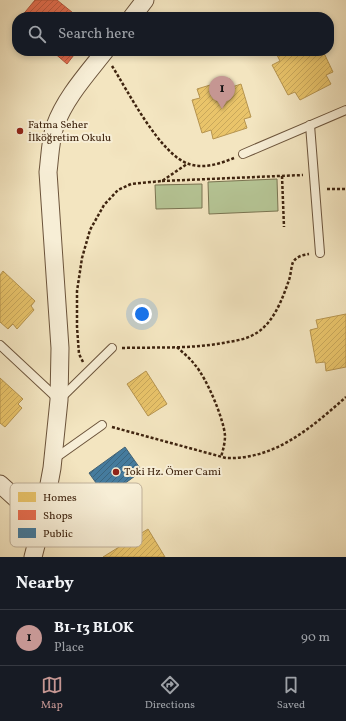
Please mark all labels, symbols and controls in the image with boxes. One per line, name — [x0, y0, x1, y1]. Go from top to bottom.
search box — [12, 12, 334, 56]
icon: search — [26, 23, 48, 45]
text: Search here — [58, 24, 135, 45]
pin: 1 — [209, 76, 235, 109]
place label: Fatma Seher İlköğretim Okulu — [28, 118, 111, 146]
marker: Fatma Seher İlköğretim Okulu — [15, 126, 25, 136]
your location — [132, 304, 152, 324]
place label: Toki Hz. Ömer Cami — [124, 465, 221, 480]
marker: Toki Hz. Ömer Cami — [111, 467, 121, 477]
legend — [10, 483, 142, 547]
text: Homes — [43, 491, 77, 506]
text: Shops — [43, 509, 73, 524]
text: Public — [43, 527, 73, 542]
text: Nearby — [16, 572, 74, 595]
text: B1-13 BLOK — [54, 618, 134, 639]
text: 1 — [26, 629, 32, 647]
text: 90 m — [301, 629, 330, 647]
text: Place — [54, 639, 84, 657]
tab: Map — [41, 674, 63, 713]
tab: Directions — [145, 674, 195, 713]
tab: Saved — [277, 674, 305, 713]

